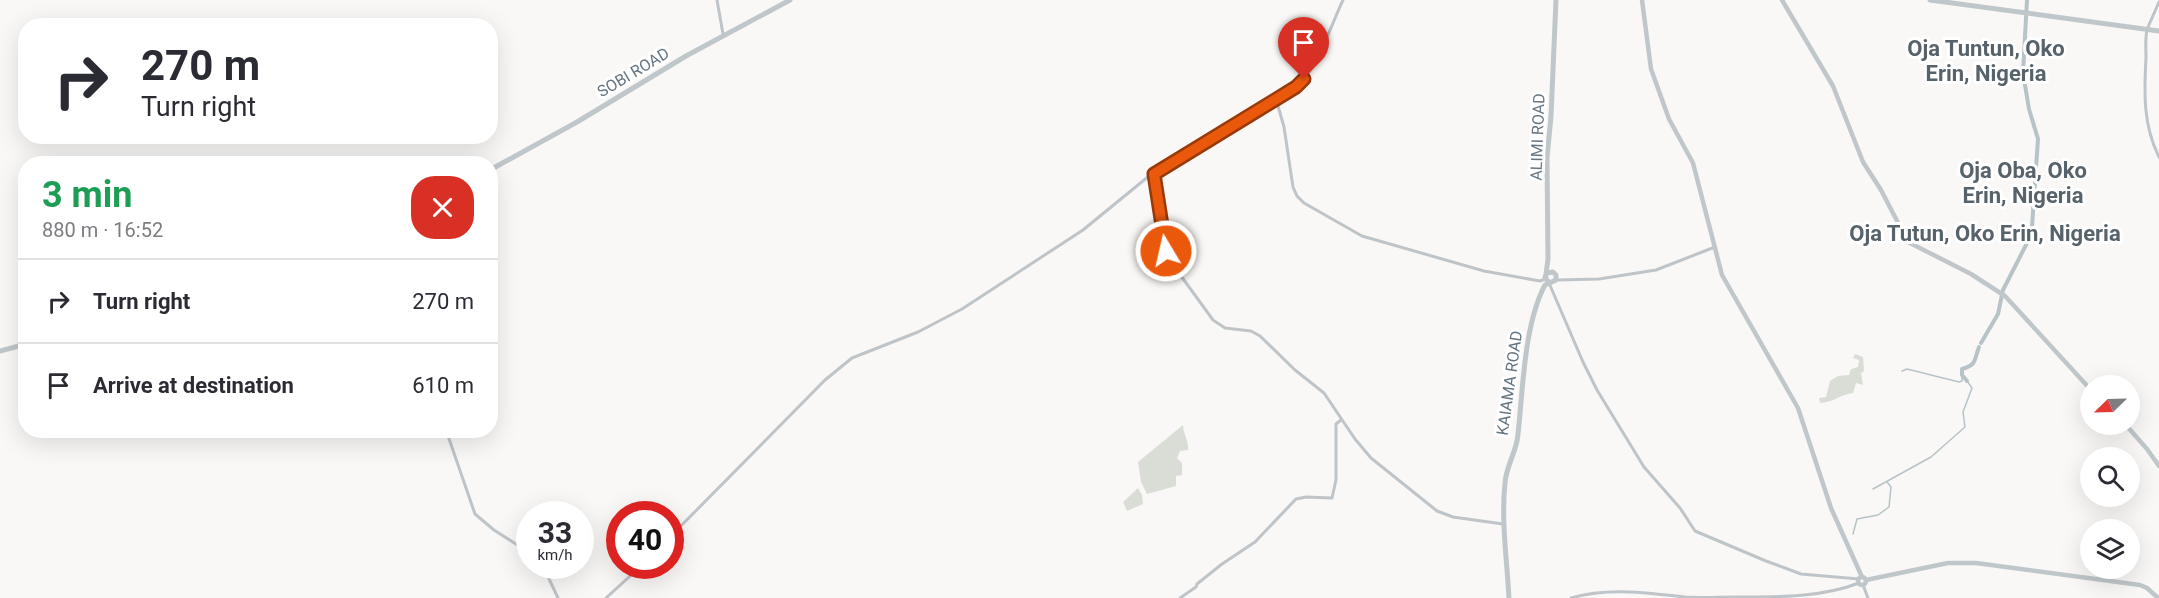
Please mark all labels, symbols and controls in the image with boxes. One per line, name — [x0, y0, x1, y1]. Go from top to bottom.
pin — [1278, 17, 1329, 79]
icon: arrive — [1287, 26, 1320, 59]
district label: Oja Tuntun, Oko Erin, Nigeria — [1907, 36, 2065, 86]
text: 270 m — [141, 41, 260, 90]
icon: right — [42, 42, 120, 120]
street label: SOBI ROAD — [594, 44, 673, 101]
text: Turn right — [141, 91, 256, 123]
street label: ALIMI ROAD — [1526, 93, 1549, 181]
district label: Oja Oba, Oko Erin, Nigeria — [1959, 158, 2087, 208]
text: 3 min — [42, 174, 133, 216]
button: close — [411, 176, 474, 239]
text: 880 m · 16:52 — [42, 218, 163, 242]
position arrow — [1134, 219, 1198, 283]
district label: Oja Tutun, Oko Erin, Nigeria — [1849, 221, 2121, 246]
icon: right — [42, 285, 75, 318]
text: Turn right — [93, 289, 190, 314]
text: 270 m — [412, 289, 474, 314]
street label: KAIAMA ROAD — [1493, 329, 1526, 437]
icon: arrive — [42, 369, 75, 402]
text: Arrive at destination — [93, 373, 294, 398]
text: 610 m — [412, 373, 474, 398]
north arrow — [2080, 375, 2140, 435]
map controls — [2080, 375, 2140, 579]
button: search — [2080, 447, 2140, 507]
speed limit sign: 40 — [606, 501, 684, 579]
text: 33 — [538, 515, 572, 550]
button: layers — [2080, 519, 2140, 579]
text: km/h — [537, 546, 573, 564]

